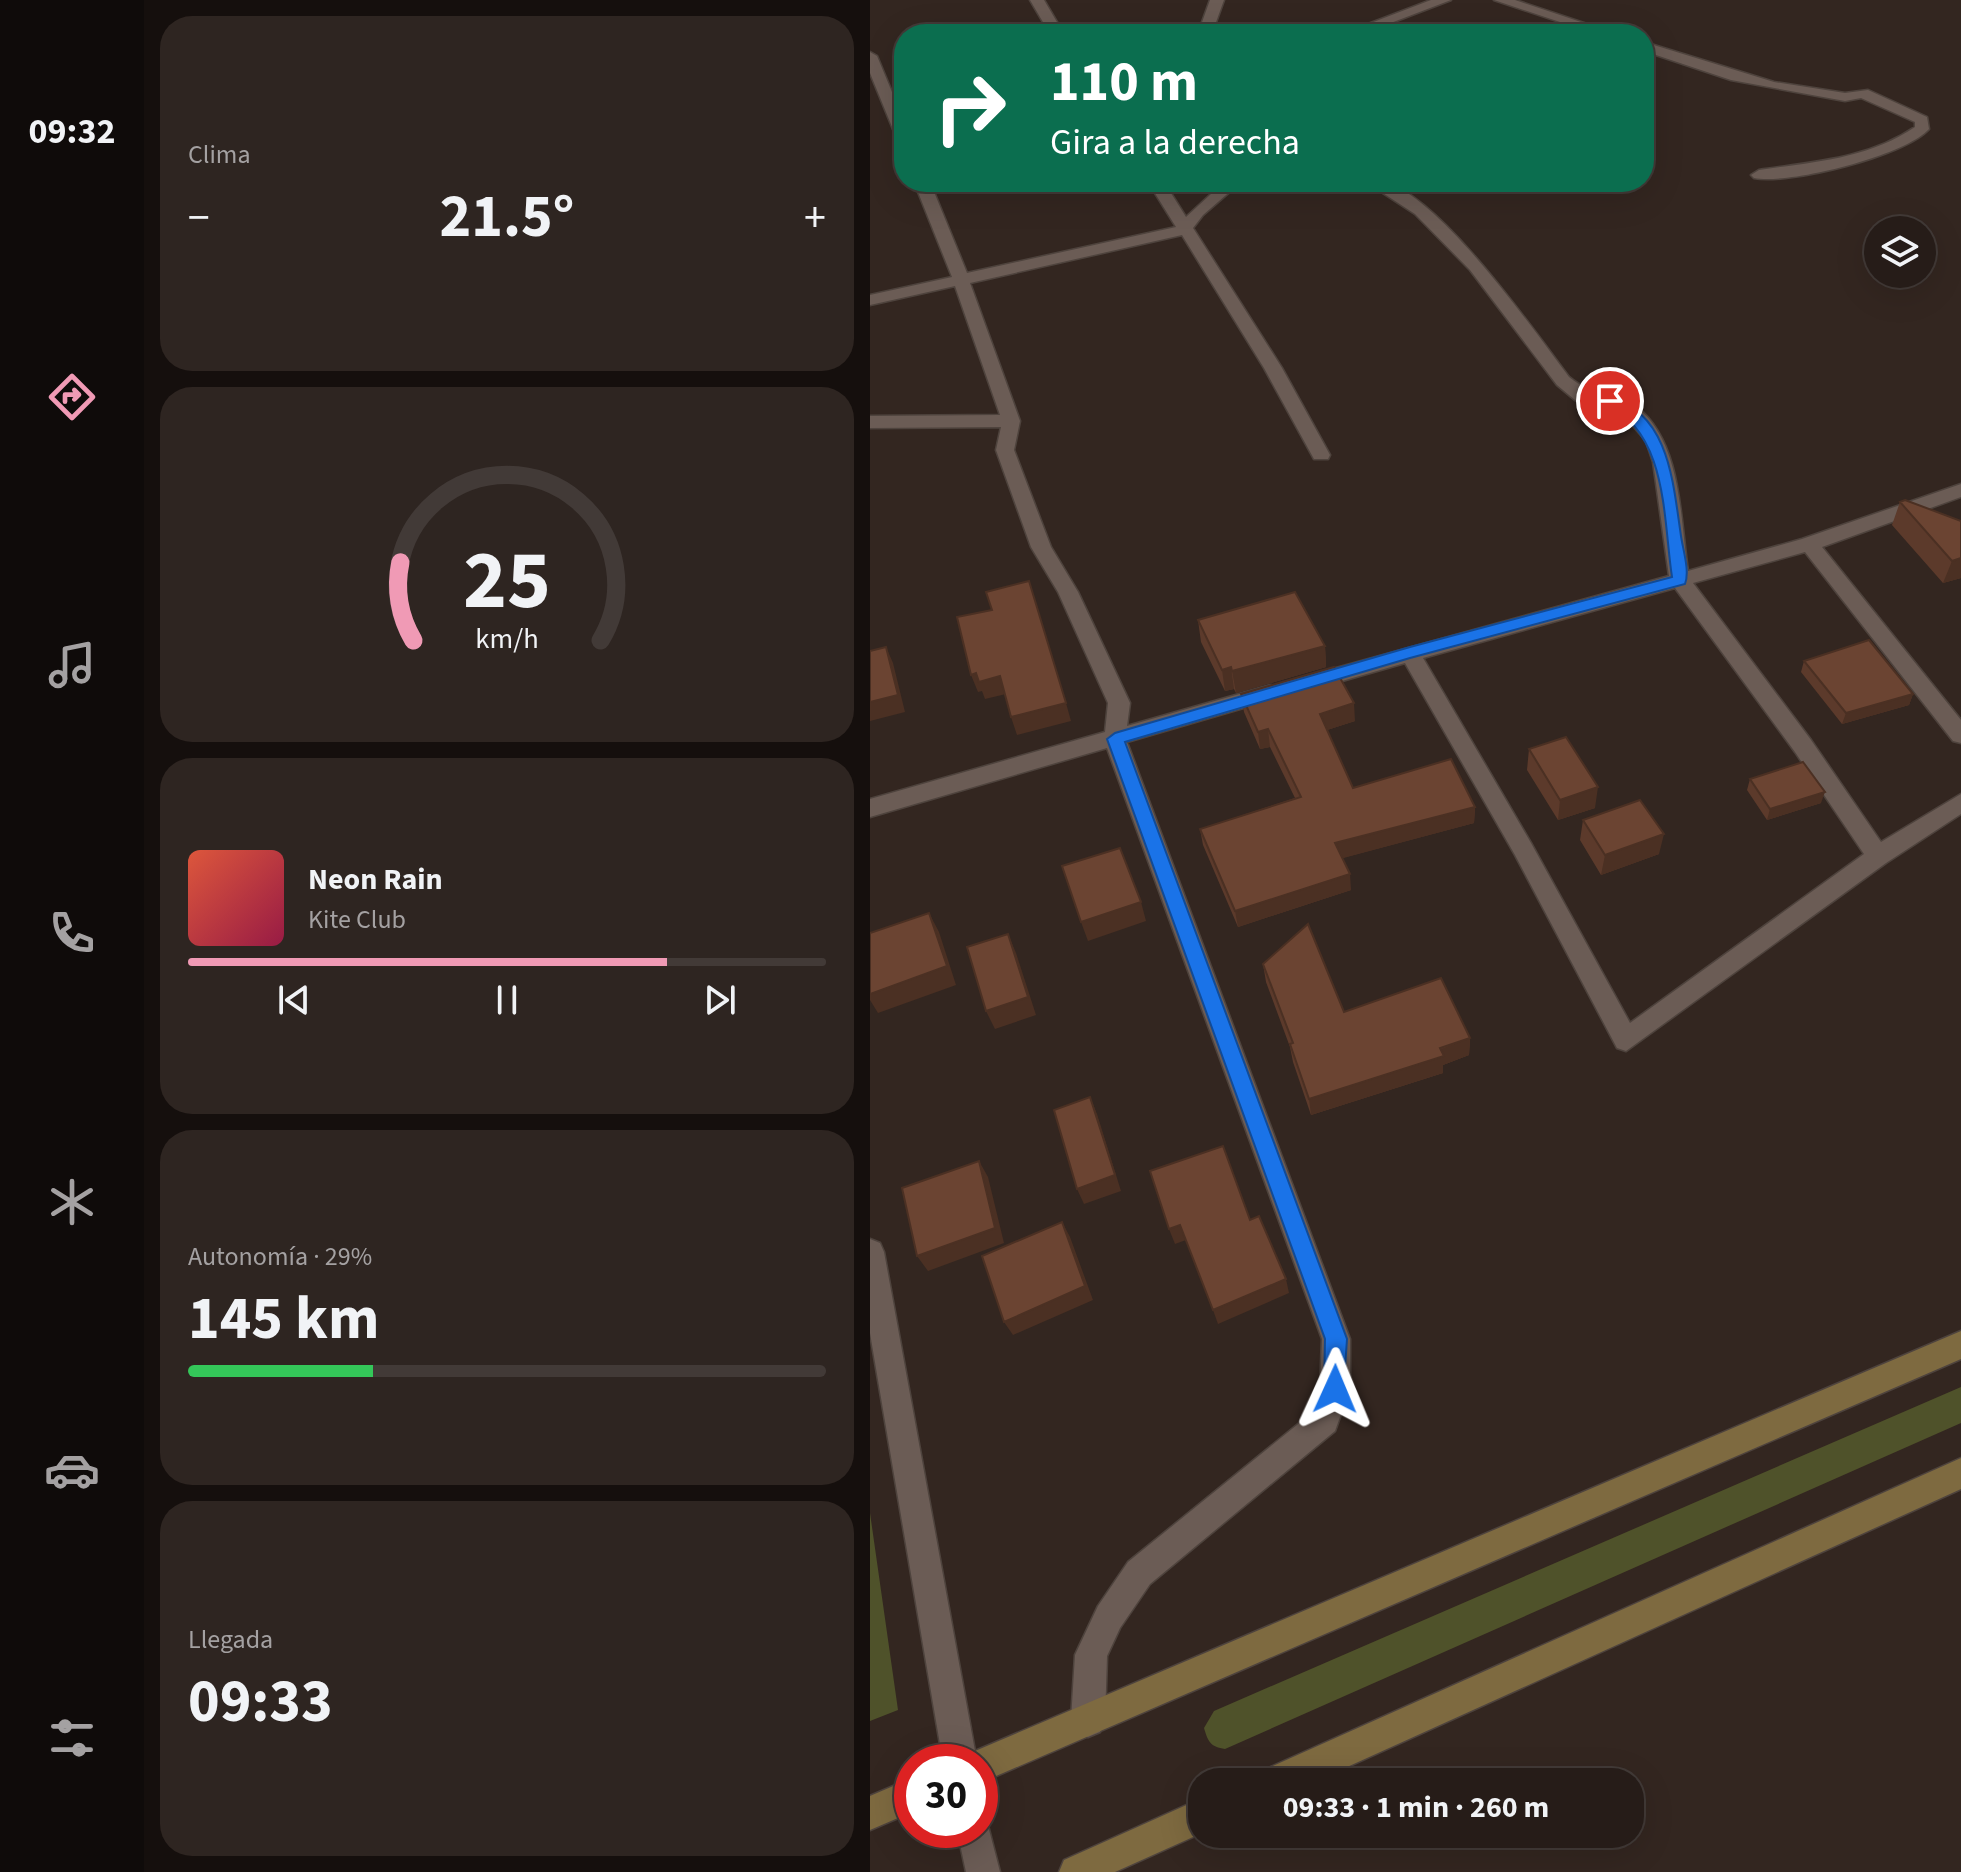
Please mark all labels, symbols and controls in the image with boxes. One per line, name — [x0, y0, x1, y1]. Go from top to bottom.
text: 110 m — [1050, 43, 1198, 122]
icon: right — [918, 56, 1022, 160]
text: 09:32 — [29, 106, 115, 157]
text: Gira a la derecha — [1050, 117, 1300, 168]
text: Clima — [188, 136, 251, 173]
text: 21.5° — [440, 175, 574, 260]
text: − — [188, 187, 210, 250]
text: + — [804, 187, 826, 250]
map controls — [1864, 216, 1936, 288]
button: layers — [1864, 216, 1936, 288]
pin — [1576, 367, 1644, 435]
icon: directions — [44, 369, 100, 425]
icon: arrive — [1588, 379, 1632, 423]
text: 25 — [463, 521, 551, 639]
text: km/h — [475, 619, 539, 659]
icon: music — [44, 637, 100, 693]
text: Neon Rain — [308, 858, 443, 901]
text: Kite Club — [308, 901, 406, 938]
icon: phone — [44, 905, 100, 961]
icon: previous — [272, 978, 316, 1022]
icon: pause — [485, 978, 529, 1022]
icon: next — [698, 978, 742, 1022]
icon: climate — [44, 1174, 100, 1230]
text: Autonomía · 29% — [188, 1238, 372, 1275]
text: 145 km — [188, 1277, 379, 1362]
position arrow — [1293, 1347, 1377, 1431]
icon: car — [44, 1442, 100, 1498]
text: Llegada — [188, 1621, 273, 1658]
text: 09:33 — [188, 1660, 333, 1745]
icon: filters — [44, 1710, 100, 1766]
speed limit sign: 30 — [894, 1744, 998, 1848]
text: 09:33 · 1 min · 260 m — [1283, 1786, 1549, 1829]

